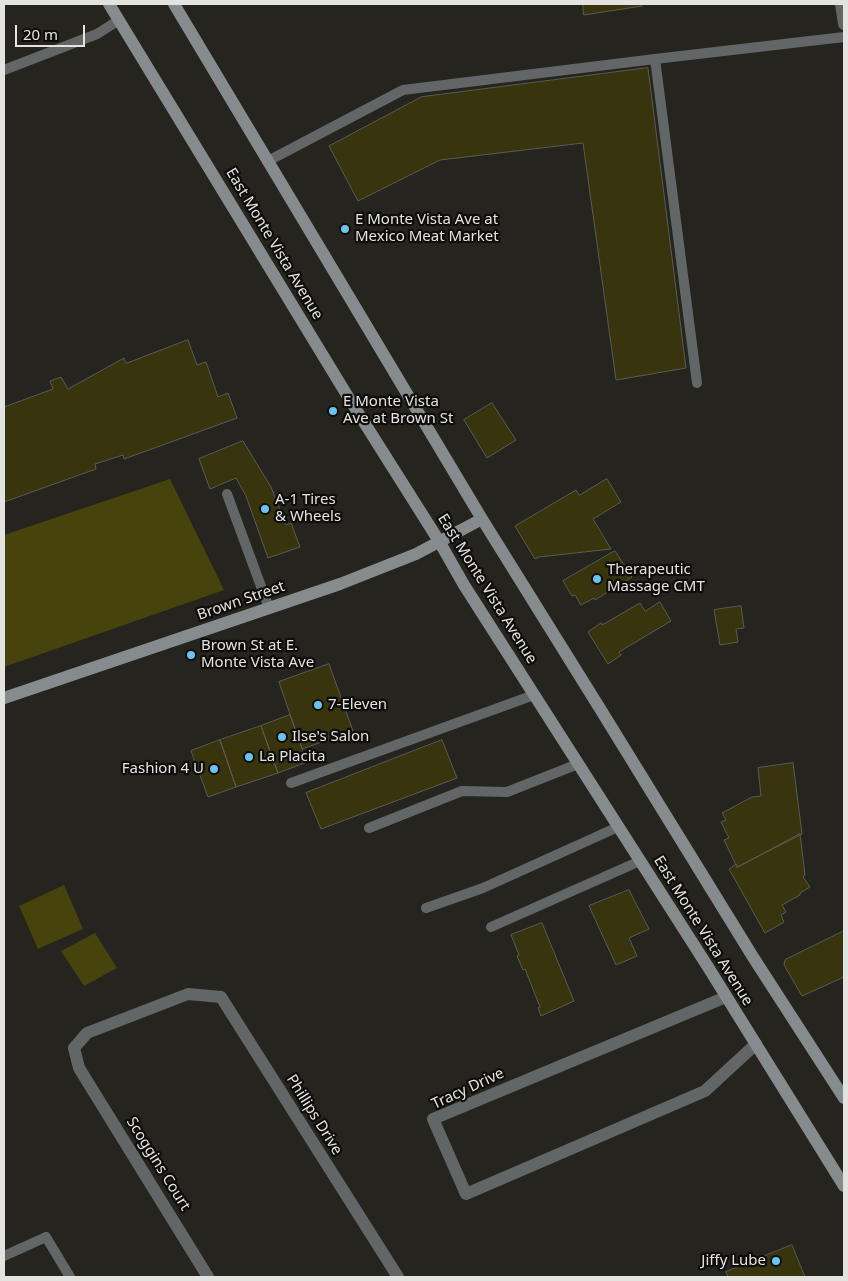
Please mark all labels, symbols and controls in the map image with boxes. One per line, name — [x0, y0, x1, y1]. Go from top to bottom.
scale bar — [18, 15, 88, 47]
text: 20 m — [23, 24, 58, 44]
street label: East Monte Vista Avenue — [222, 165, 326, 323]
place label: E Monte Vista Ave at Mexico Meat Market — [355, 211, 499, 246]
marker: E Monte Vista Ave at Mexico Meat Market — [339, 223, 351, 235]
place label: E Monte Vista Ave at Brown St — [343, 393, 453, 428]
marker: E Monte Vista Ave at Brown St — [327, 405, 339, 417]
place label: A-1 Tires & Wheels — [275, 491, 341, 526]
marker: A-1 Tires & Wheels — [259, 503, 271, 515]
street label: East Monte Vista Avenue — [433, 511, 541, 667]
place label: Therapeutic Massage CMT — [607, 561, 705, 596]
marker: Therapeutic Massage CMT — [591, 573, 603, 585]
street label: Brown Street — [195, 578, 287, 624]
place label: Brown St at E. Monte Vista Ave — [201, 637, 314, 672]
marker: Brown St at E. Monte Vista Ave — [185, 649, 197, 661]
place label: 7-Eleven — [328, 696, 387, 714]
marker: 7-Eleven — [312, 699, 324, 711]
place label: Ilse's Salon — [292, 728, 369, 746]
marker: Ilse's Salon — [276, 731, 288, 743]
place label: La Placita — [259, 748, 325, 766]
marker: La Placita — [243, 751, 255, 763]
place label: Fashion 4 U — [122, 760, 204, 778]
marker: Fashion 4 U — [208, 763, 220, 775]
street label: East Monte Vista Avenue — [649, 853, 757, 1009]
street label: Tracy Drive — [429, 1064, 507, 1114]
street label: Phillips Drive — [282, 1072, 346, 1158]
street label: Scoggins Court — [122, 1114, 194, 1214]
place label: Jiffy Lube — [701, 1252, 766, 1270]
marker: Jiffy Lube — [770, 1255, 782, 1267]

